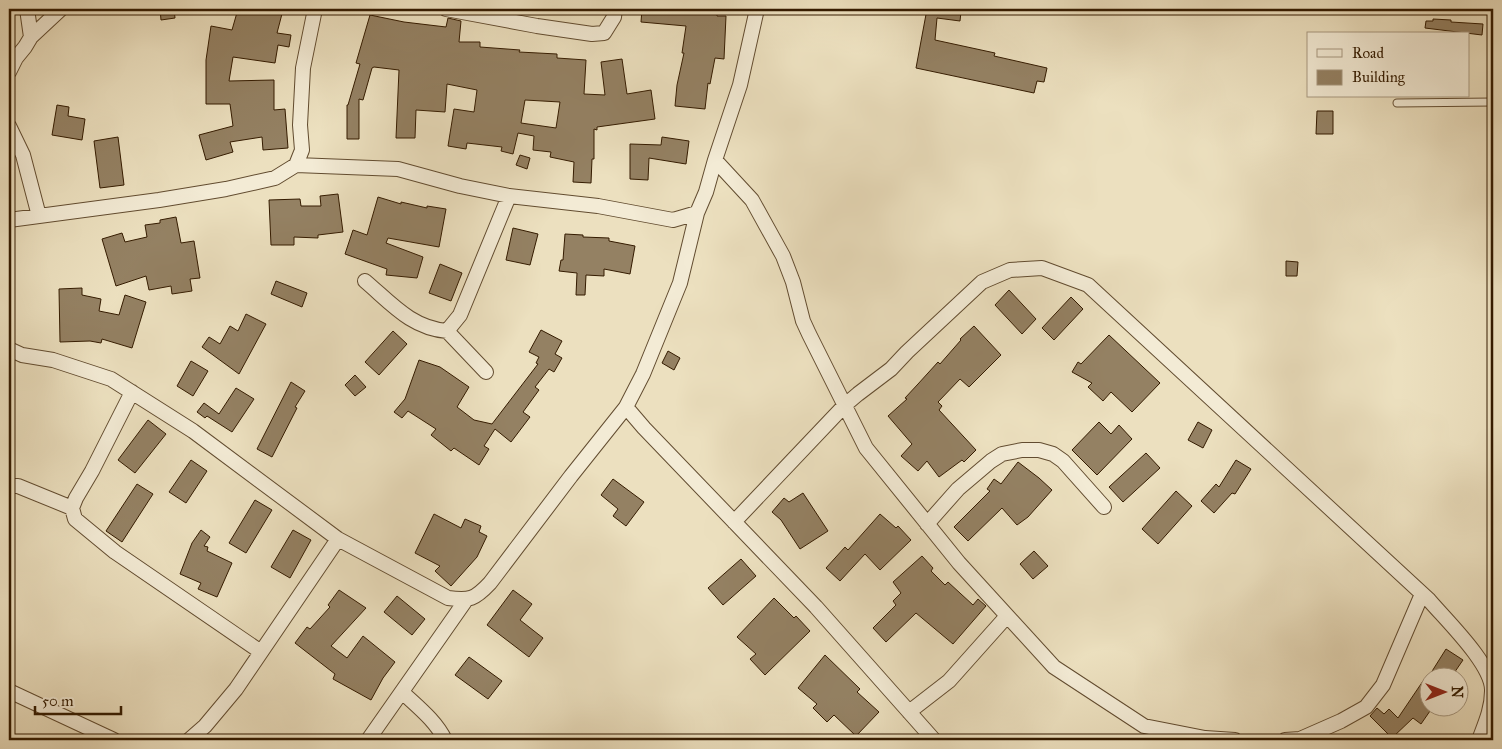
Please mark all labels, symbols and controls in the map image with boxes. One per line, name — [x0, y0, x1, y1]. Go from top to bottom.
legend — [1307, 32, 1470, 98]
text: Road — [1352, 44, 1384, 62]
text: Building — [1352, 68, 1406, 86]
north arrow — [1420, 666, 1470, 716]
scale bar — [35, 684, 121, 716]
text: N — [1448, 686, 1465, 698]
text: 50 m — [42, 692, 74, 710]

